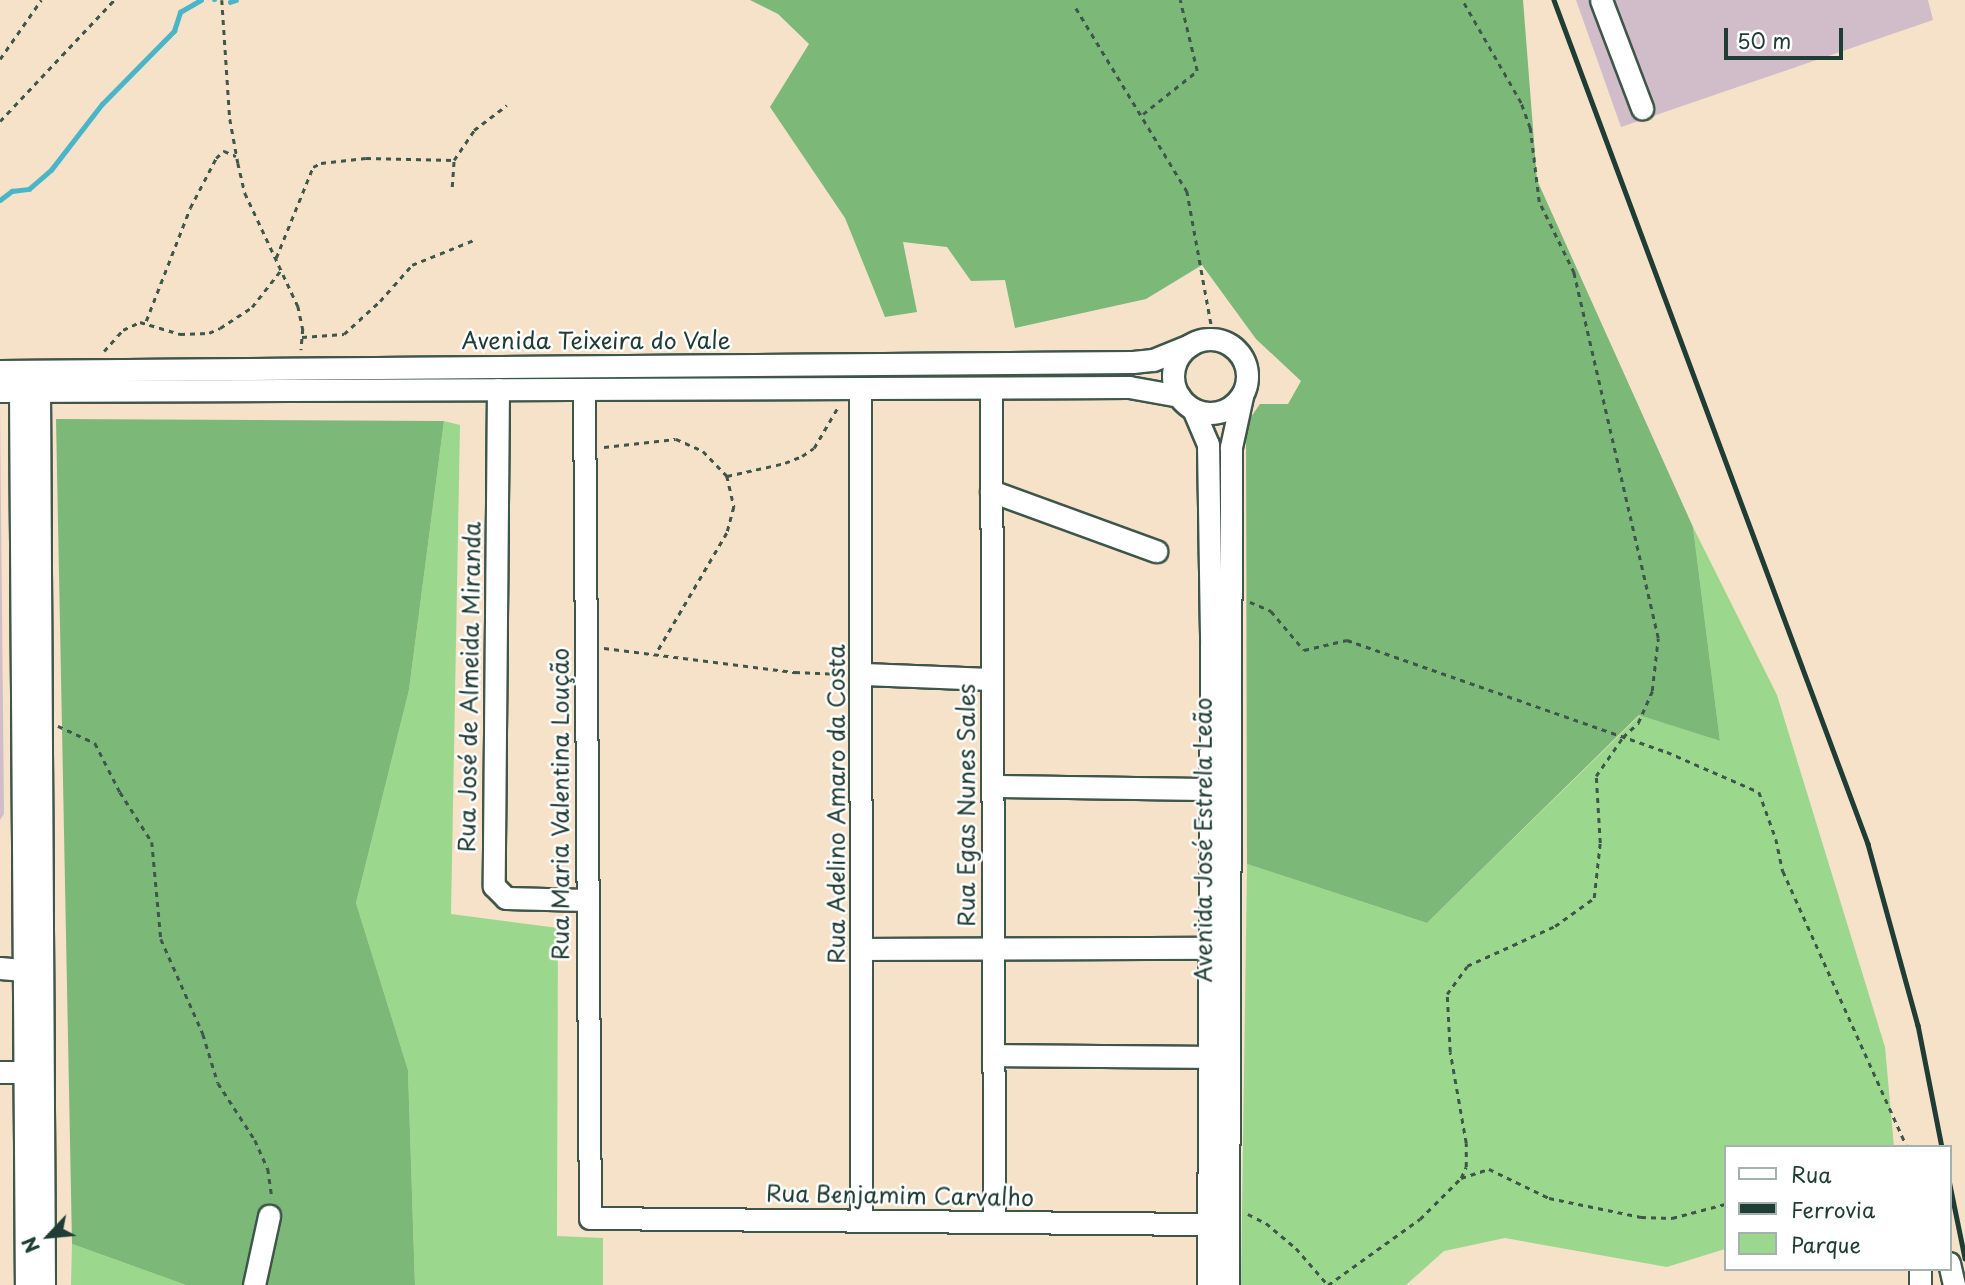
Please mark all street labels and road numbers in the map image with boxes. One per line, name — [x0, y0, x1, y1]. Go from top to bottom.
street label: Avenida Teixeira do Vale — [462, 326, 730, 354]
street label: Rua José de Almeida Miranda — [452, 521, 486, 853]
street label: Rua Adelino Amaro da Costa — [822, 644, 850, 964]
street label: Rua Maria Valentina Loução — [546, 647, 574, 961]
street label: Rua Egas Nunes Sales — [952, 682, 980, 928]
street label: Avenida José Estrela Leão — [1189, 697, 1217, 983]
street label: Rua Benjamim Carvalho — [764, 1179, 1036, 1211]

